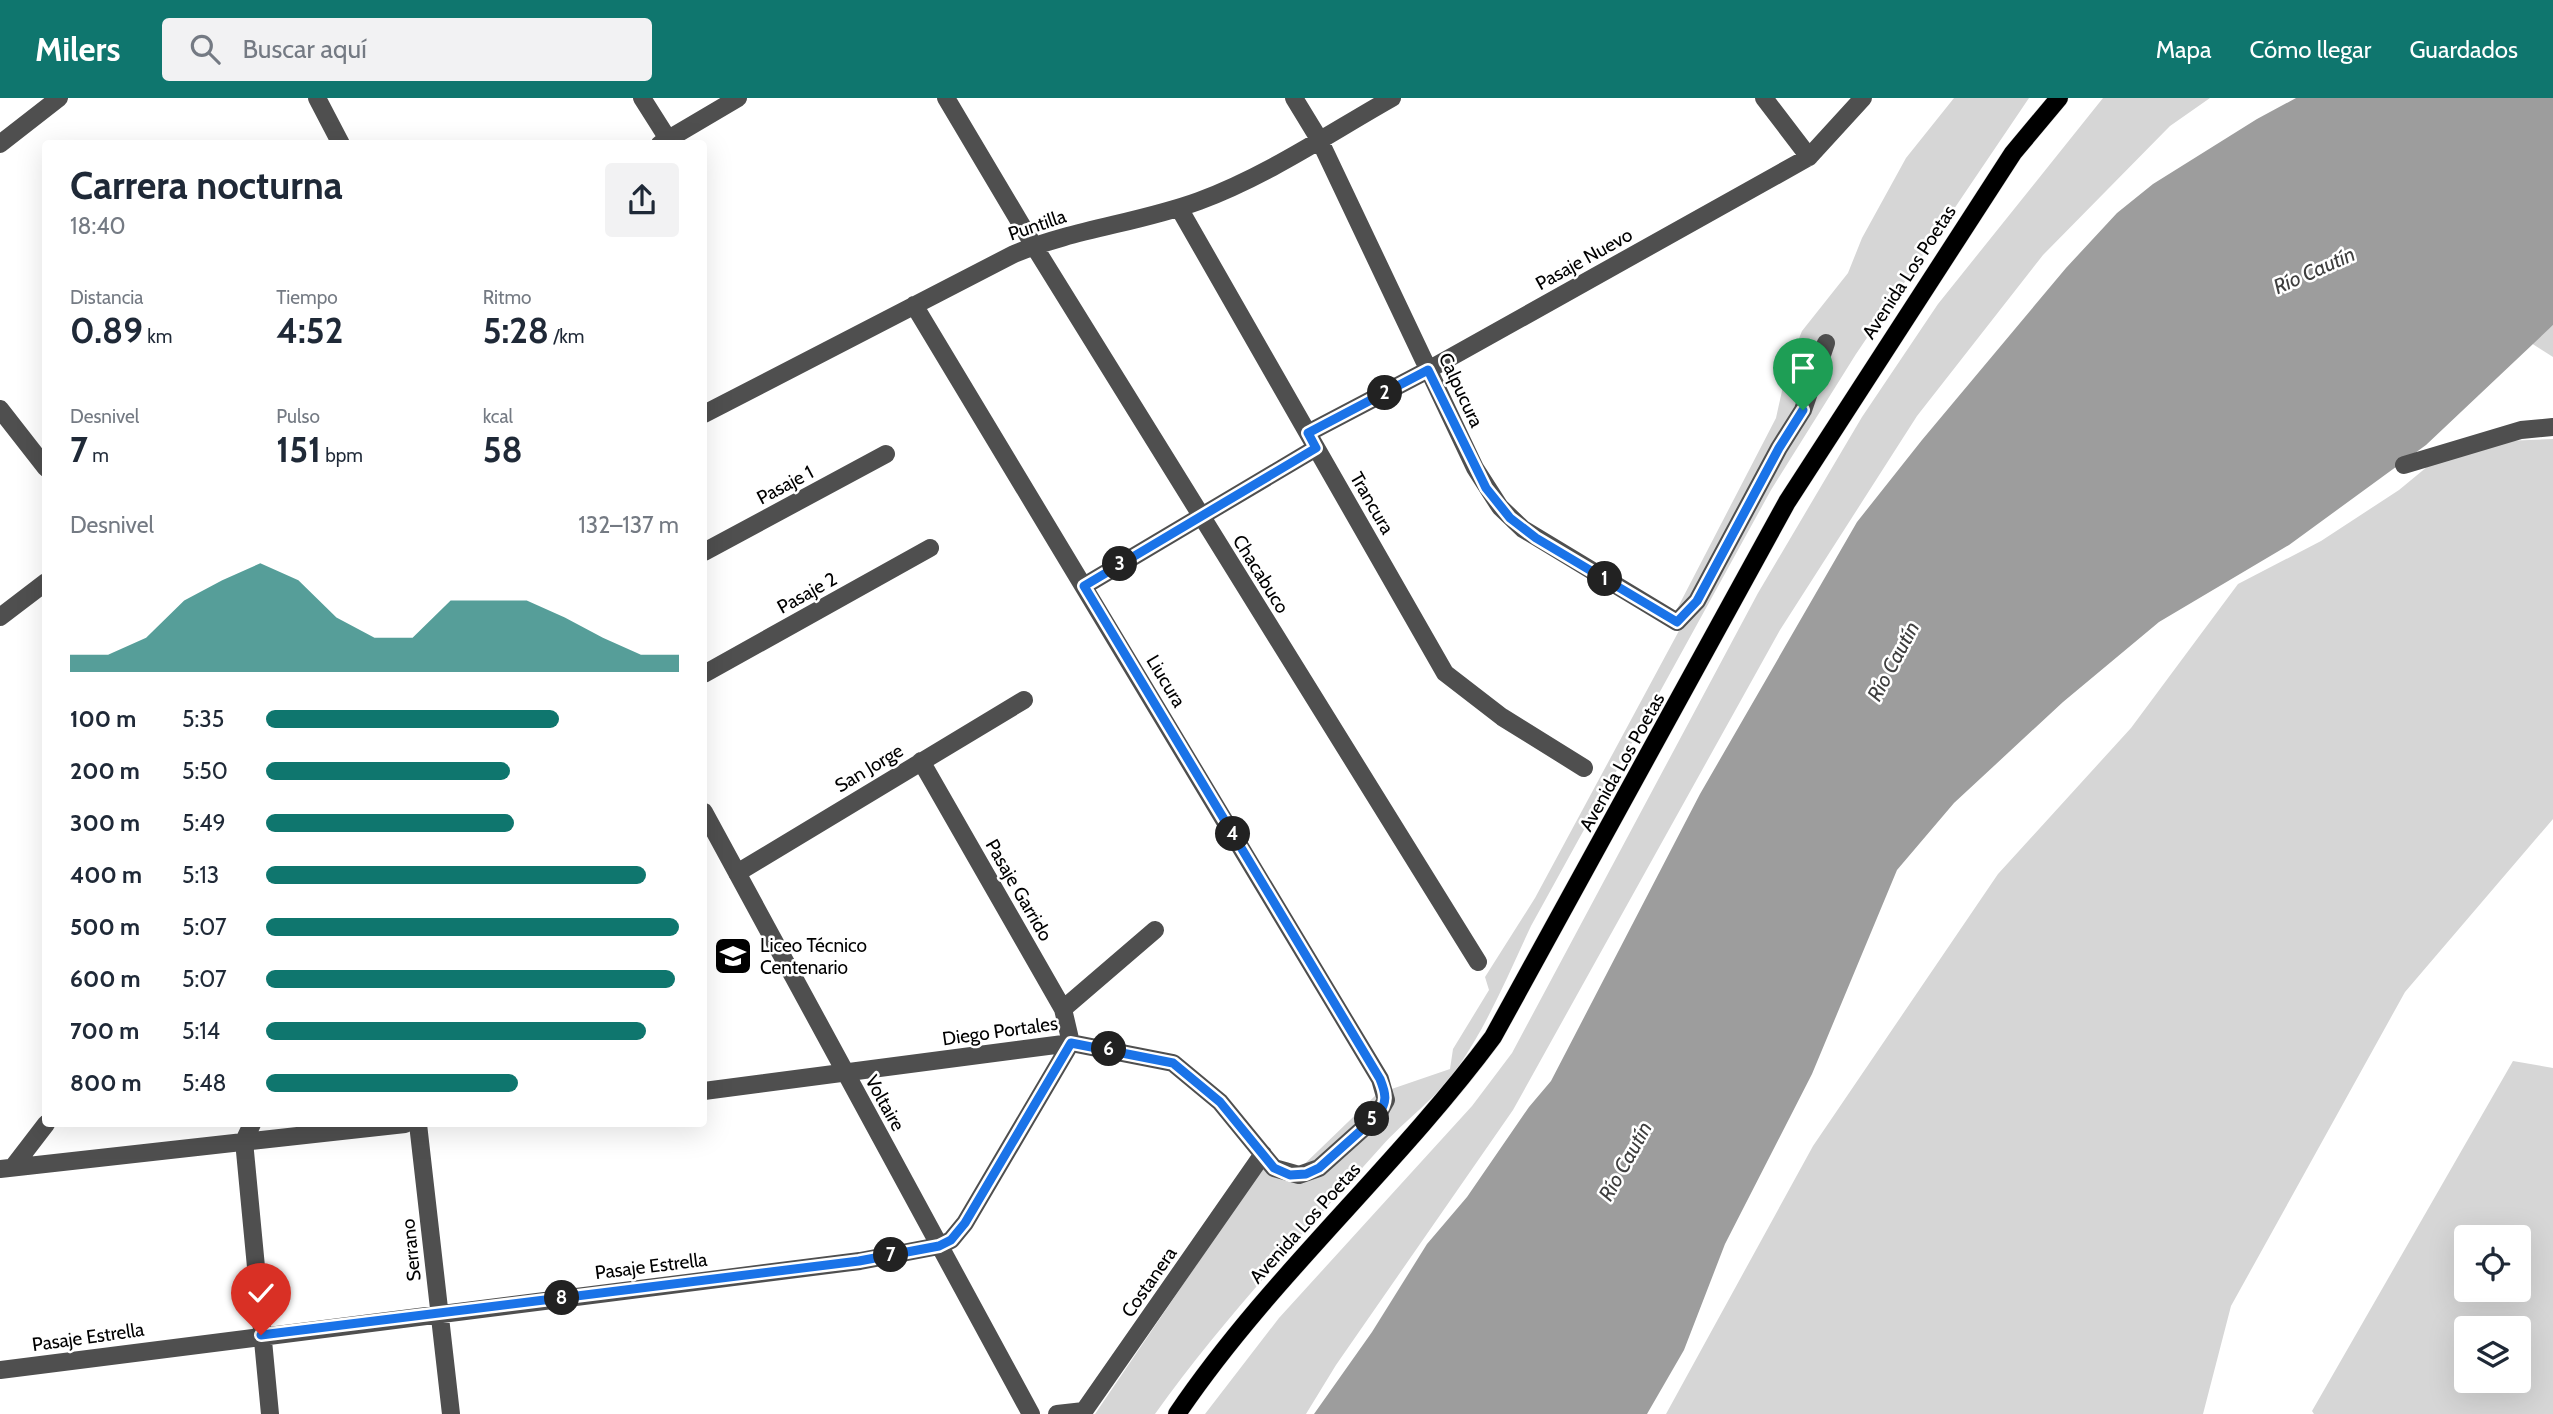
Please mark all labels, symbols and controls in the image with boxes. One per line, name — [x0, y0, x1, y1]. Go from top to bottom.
search box — [162, 18, 652, 81]
text: Milers — [35, 29, 120, 69]
icon: search — [186, 30, 224, 68]
text: Buscar aquí — [242, 33, 367, 65]
text: Mapa — [2156, 35, 2212, 64]
text: Cómo llegar — [2250, 35, 2371, 64]
text: Guardados — [2409, 35, 2518, 64]
text: Carrera nocturna — [70, 162, 343, 209]
button: share — [605, 163, 679, 237]
street label: Avenida Los Poetas — [1857, 201, 1961, 343]
street label: Puntilla — [1005, 204, 1069, 246]
text: 18:40 — [70, 212, 126, 240]
street label: Pasaje Nuevo — [1532, 223, 1636, 295]
water label: Río Cautín — [2269, 241, 2359, 299]
text: Distancia — [70, 286, 144, 309]
text: Tiempo — [276, 286, 338, 309]
text: Ritmo — [483, 286, 532, 309]
text: 0.89 — [70, 309, 143, 352]
text: 4:52 — [276, 309, 343, 352]
text: 5:28 — [483, 309, 549, 352]
text: km — [143, 325, 172, 348]
text: /km — [549, 325, 584, 348]
pin — [1773, 338, 1833, 410]
street label: Calpucura — [1434, 349, 1488, 431]
icon: arrive — [1784, 349, 1822, 387]
pin: 2 — [1368, 376, 1402, 410]
text: 2 — [1379, 381, 1390, 404]
text: Desnivel — [70, 405, 139, 428]
text: Pulso — [276, 405, 320, 428]
text: kcal — [483, 405, 513, 428]
text: 7 — [70, 428, 88, 471]
text: 151 — [276, 428, 321, 471]
text: 58 — [483, 428, 523, 471]
text: m — [88, 444, 109, 467]
text: bpm — [321, 444, 363, 467]
street label: Pasaje 1 — [753, 461, 817, 509]
street label: Trancura — [1345, 468, 1399, 538]
text: Desnivel — [70, 511, 154, 539]
text: 132–137 m — [578, 511, 679, 539]
street label: Chacabuco — [1228, 530, 1294, 618]
pin: 3 — [1102, 546, 1138, 582]
text: 3 — [1114, 552, 1125, 575]
pin: 1 — [1588, 561, 1622, 596]
street label: Pasaje 2 — [773, 567, 841, 619]
text: 1 — [1601, 567, 1608, 590]
water label: Río Cautín — [1862, 617, 1924, 705]
street label: Liucura — [1141, 651, 1191, 711]
street label: Avenida Los Poetas — [1574, 689, 1670, 835]
text: 100 m — [70, 705, 136, 733]
text: 5:35 — [182, 705, 224, 733]
street label: San Jorge — [831, 739, 907, 797]
text: 200 m — [70, 757, 140, 785]
text: 5:50 — [182, 757, 228, 785]
text: 300 m — [70, 809, 140, 837]
text: 5:49 — [182, 809, 226, 837]
pin: 4 — [1216, 816, 1250, 852]
text: 4 — [1227, 822, 1238, 845]
street label: Pasaje Garrido — [981, 835, 1057, 945]
text: 400 m — [70, 861, 142, 889]
text: 5:13 — [182, 861, 219, 889]
text: 500 m — [70, 913, 140, 941]
text: 5:07 — [182, 913, 227, 941]
place label: Liceo Técnico Centenario — [760, 934, 867, 979]
school or university icon: Liceo Técnico Centenario — [712, 935, 754, 977]
text: 600 m — [70, 965, 141, 993]
text: 5:07 — [182, 965, 227, 993]
street label: Diego Portales — [941, 1012, 1059, 1050]
text: 700 m — [70, 1017, 139, 1045]
text: 5:14 — [182, 1017, 220, 1045]
pin: 6 — [1092, 1032, 1126, 1066]
text: 6 — [1103, 1037, 1114, 1060]
text: 800 m — [70, 1069, 142, 1097]
text: 5:48 — [182, 1069, 226, 1097]
street label: Voltaire — [860, 1071, 910, 1135]
pin: 5 — [1354, 1102, 1390, 1136]
text: 5 — [1366, 1107, 1377, 1130]
water label: Río Cautín — [1593, 1117, 1657, 1205]
street label: Avenida Los Poetas — [1245, 1158, 1365, 1288]
street label: Serrano — [396, 1218, 426, 1282]
map controls — [2454, 1225, 2531, 1393]
button: locate — [2454, 1225, 2531, 1302]
pin: 7 — [874, 1238, 908, 1272]
street label: Costanera — [1116, 1242, 1182, 1322]
text: 7 — [886, 1243, 895, 1266]
street label: Pasaje Estrella — [594, 1248, 708, 1284]
pin — [231, 1263, 291, 1335]
icon: check — [242, 1274, 280, 1312]
pin: 8 — [544, 1280, 580, 1316]
text: 8 — [556, 1286, 567, 1309]
button: layers — [2454, 1316, 2531, 1393]
street label: Pasaje Estrella — [30, 1318, 146, 1356]

